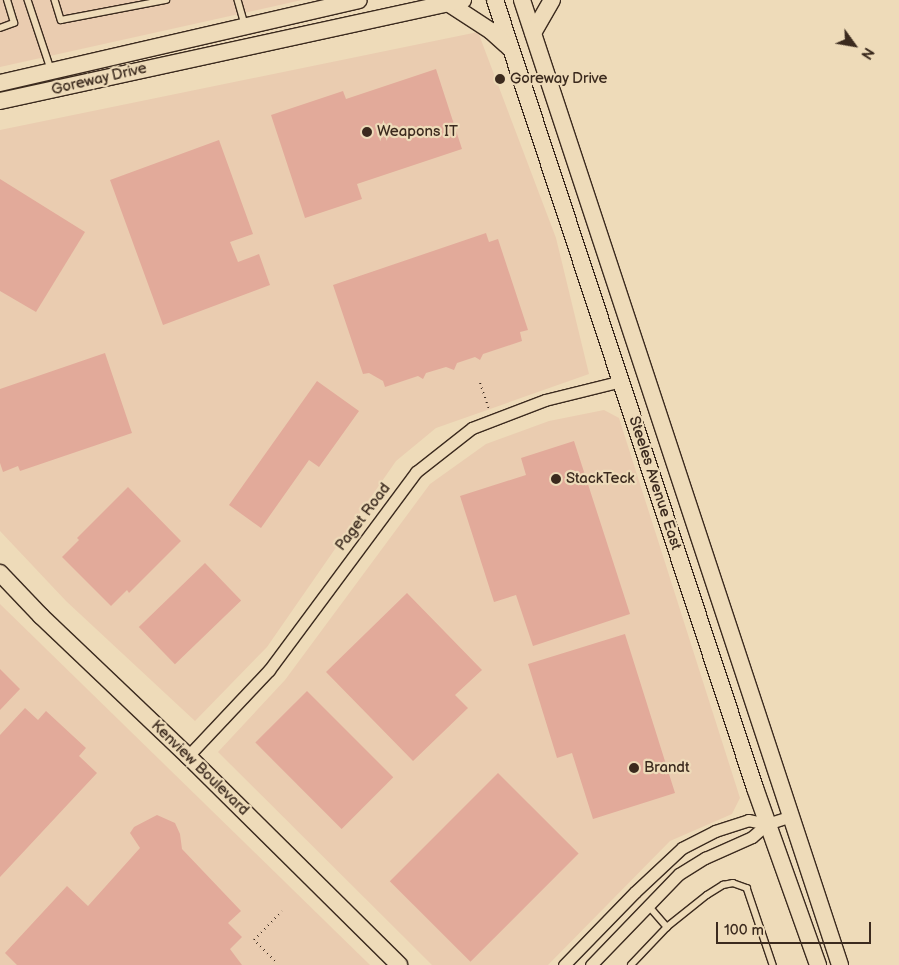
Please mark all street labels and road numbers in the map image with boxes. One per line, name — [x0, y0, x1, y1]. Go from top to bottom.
street label: Goreway Drive — [49, 59, 149, 99]
street label: Steeles Avenue East — [625, 414, 685, 552]
street label: Paget Road — [332, 480, 394, 554]
street label: Kenview Boulevard — [147, 717, 253, 819]

